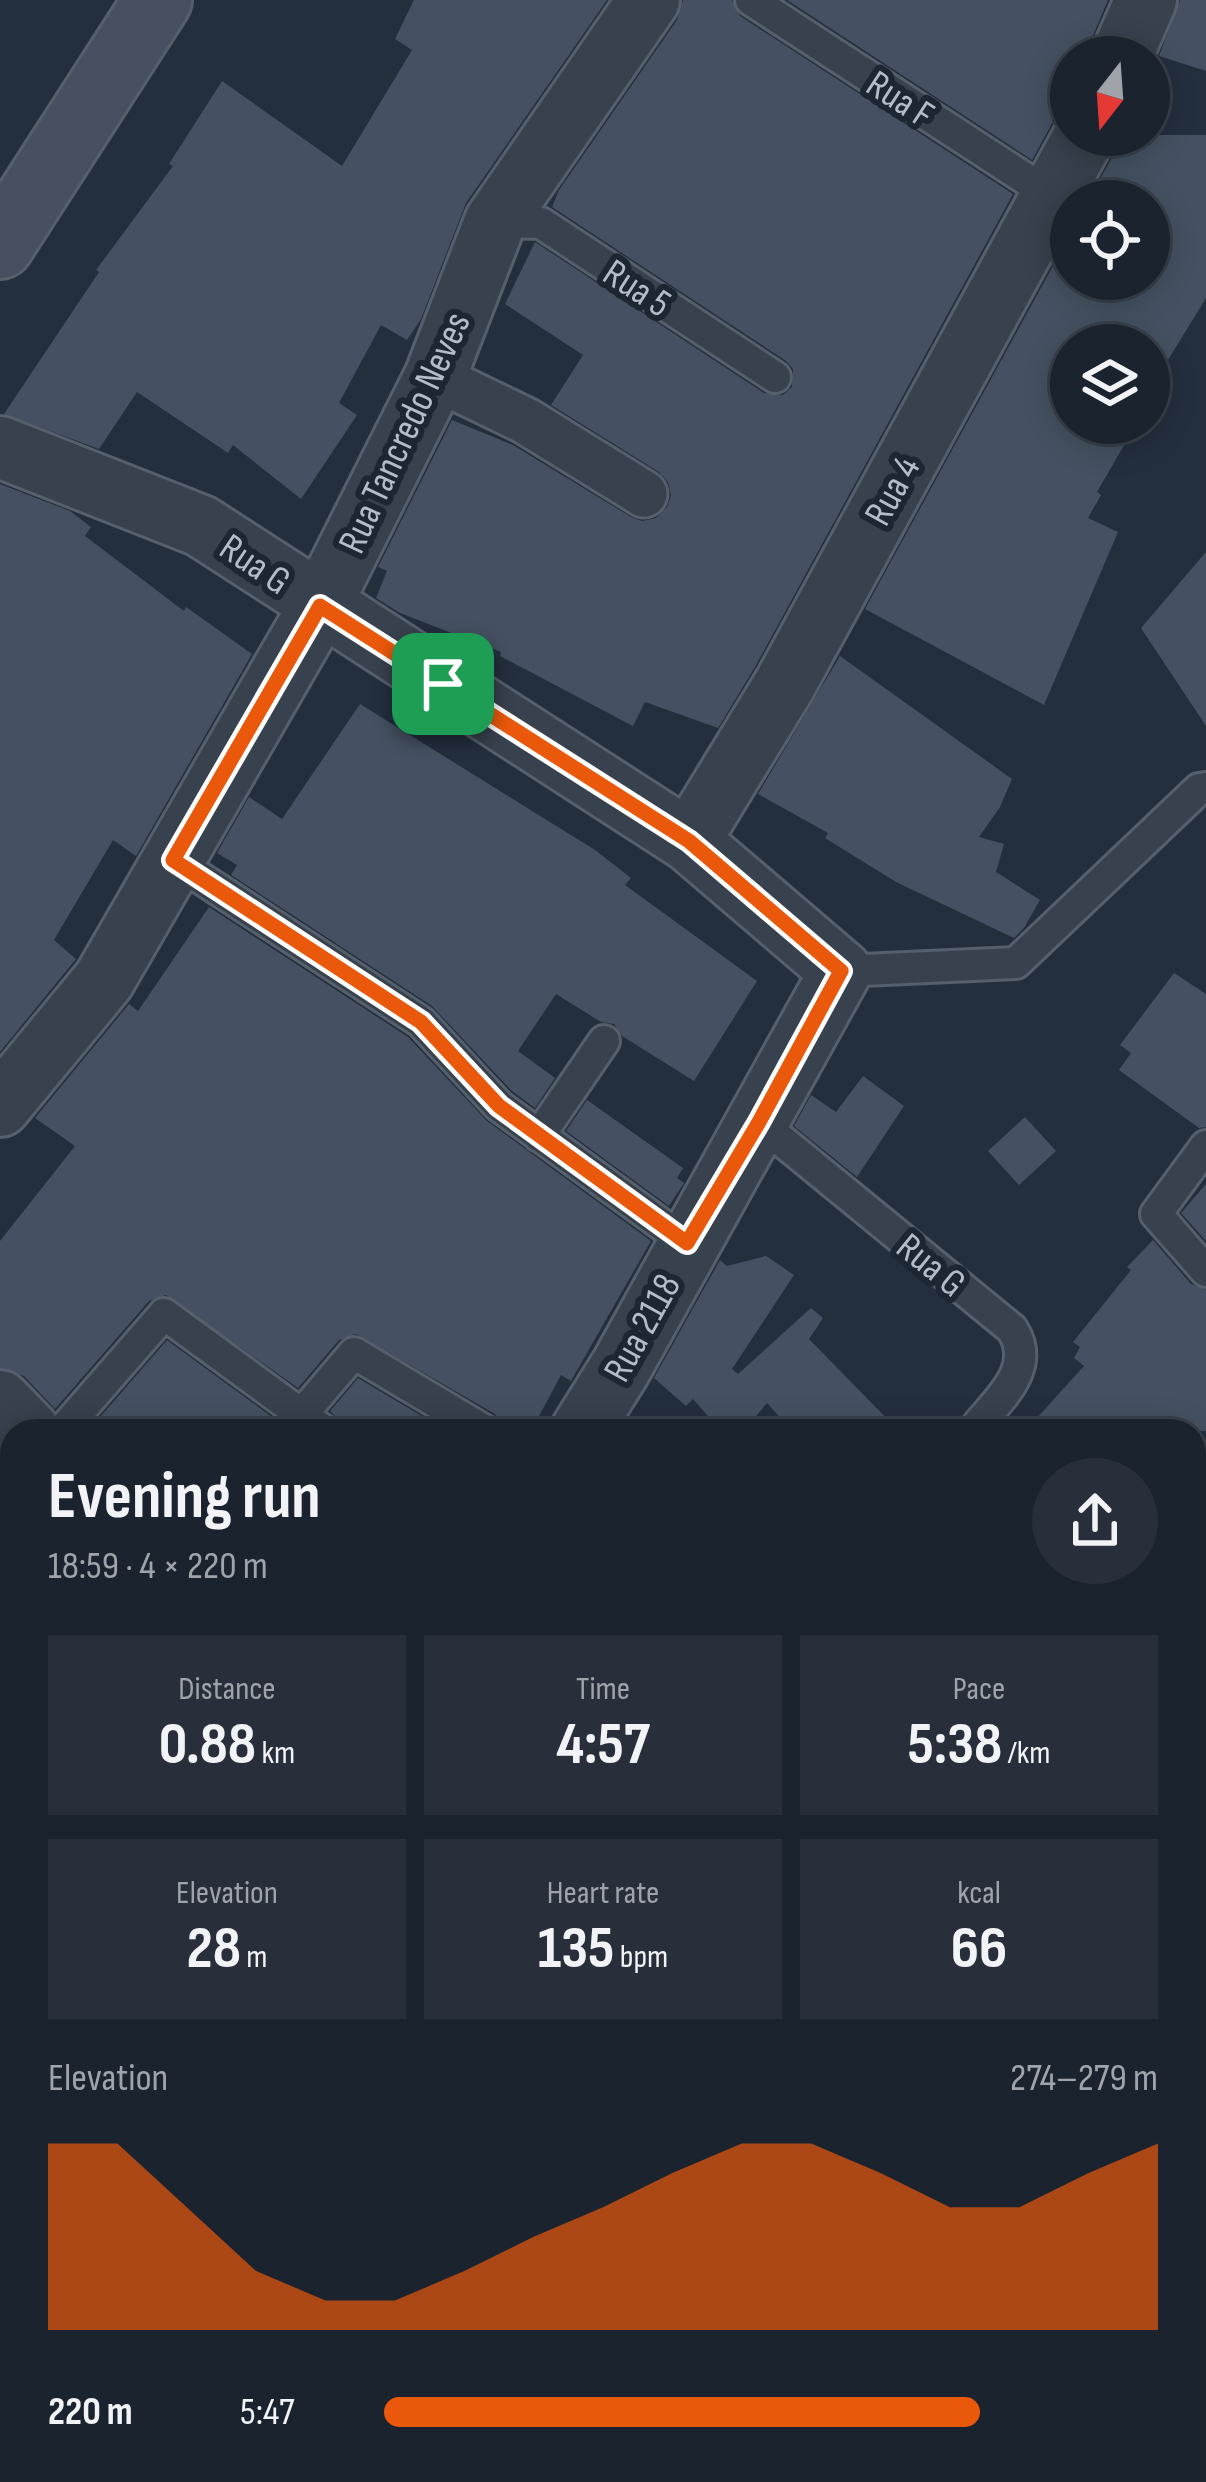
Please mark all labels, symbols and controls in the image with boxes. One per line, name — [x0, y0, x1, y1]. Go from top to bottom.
north arrow — [1050, 36, 1170, 156]
map controls — [1050, 36, 1170, 444]
street label: Rua F — [857, 61, 942, 139]
button: locate — [1050, 180, 1170, 300]
street label: Rua 5 — [594, 250, 679, 328]
street label: Rua Tancredo Neves — [329, 305, 482, 561]
button: layers — [1050, 324, 1170, 444]
street label: Rua 4 — [855, 448, 931, 534]
street label: Rua G — [210, 525, 299, 606]
pin — [392, 633, 494, 735]
icon: arrive — [410, 651, 476, 717]
street label: Rua G — [886, 1224, 974, 1308]
street label: Rua 2118 — [594, 1266, 692, 1390]
text: Evening run — [48, 1458, 321, 1537]
button: share — [1032, 1458, 1158, 1584]
text: 18:59 · 4 × 220 m — [48, 1543, 268, 1590]
text: Distance — [178, 1669, 276, 1709]
text: Time — [576, 1669, 630, 1709]
text: Pace — [953, 1669, 1005, 1709]
text: 0.88 — [159, 1709, 256, 1781]
text: 4:57 — [556, 1709, 650, 1781]
text: 5:38 — [907, 1709, 1002, 1781]
text: km — [256, 1733, 295, 1773]
text: /km — [1002, 1733, 1051, 1773]
text: Elevation — [176, 1873, 278, 1913]
text: Heart rate — [547, 1873, 659, 1913]
text: kcal — [957, 1873, 1001, 1913]
text: 28 — [186, 1913, 241, 1985]
text: 135 — [538, 1913, 614, 1985]
text: 66 — [951, 1913, 1007, 1985]
text: m — [241, 1937, 268, 1977]
text: bpm — [614, 1937, 668, 1977]
text: Elevation — [48, 2055, 168, 2102]
text: 274–279 m — [1010, 2055, 1158, 2102]
text: 220 m — [48, 2389, 133, 2436]
text: 5:47 — [240, 2389, 295, 2436]

